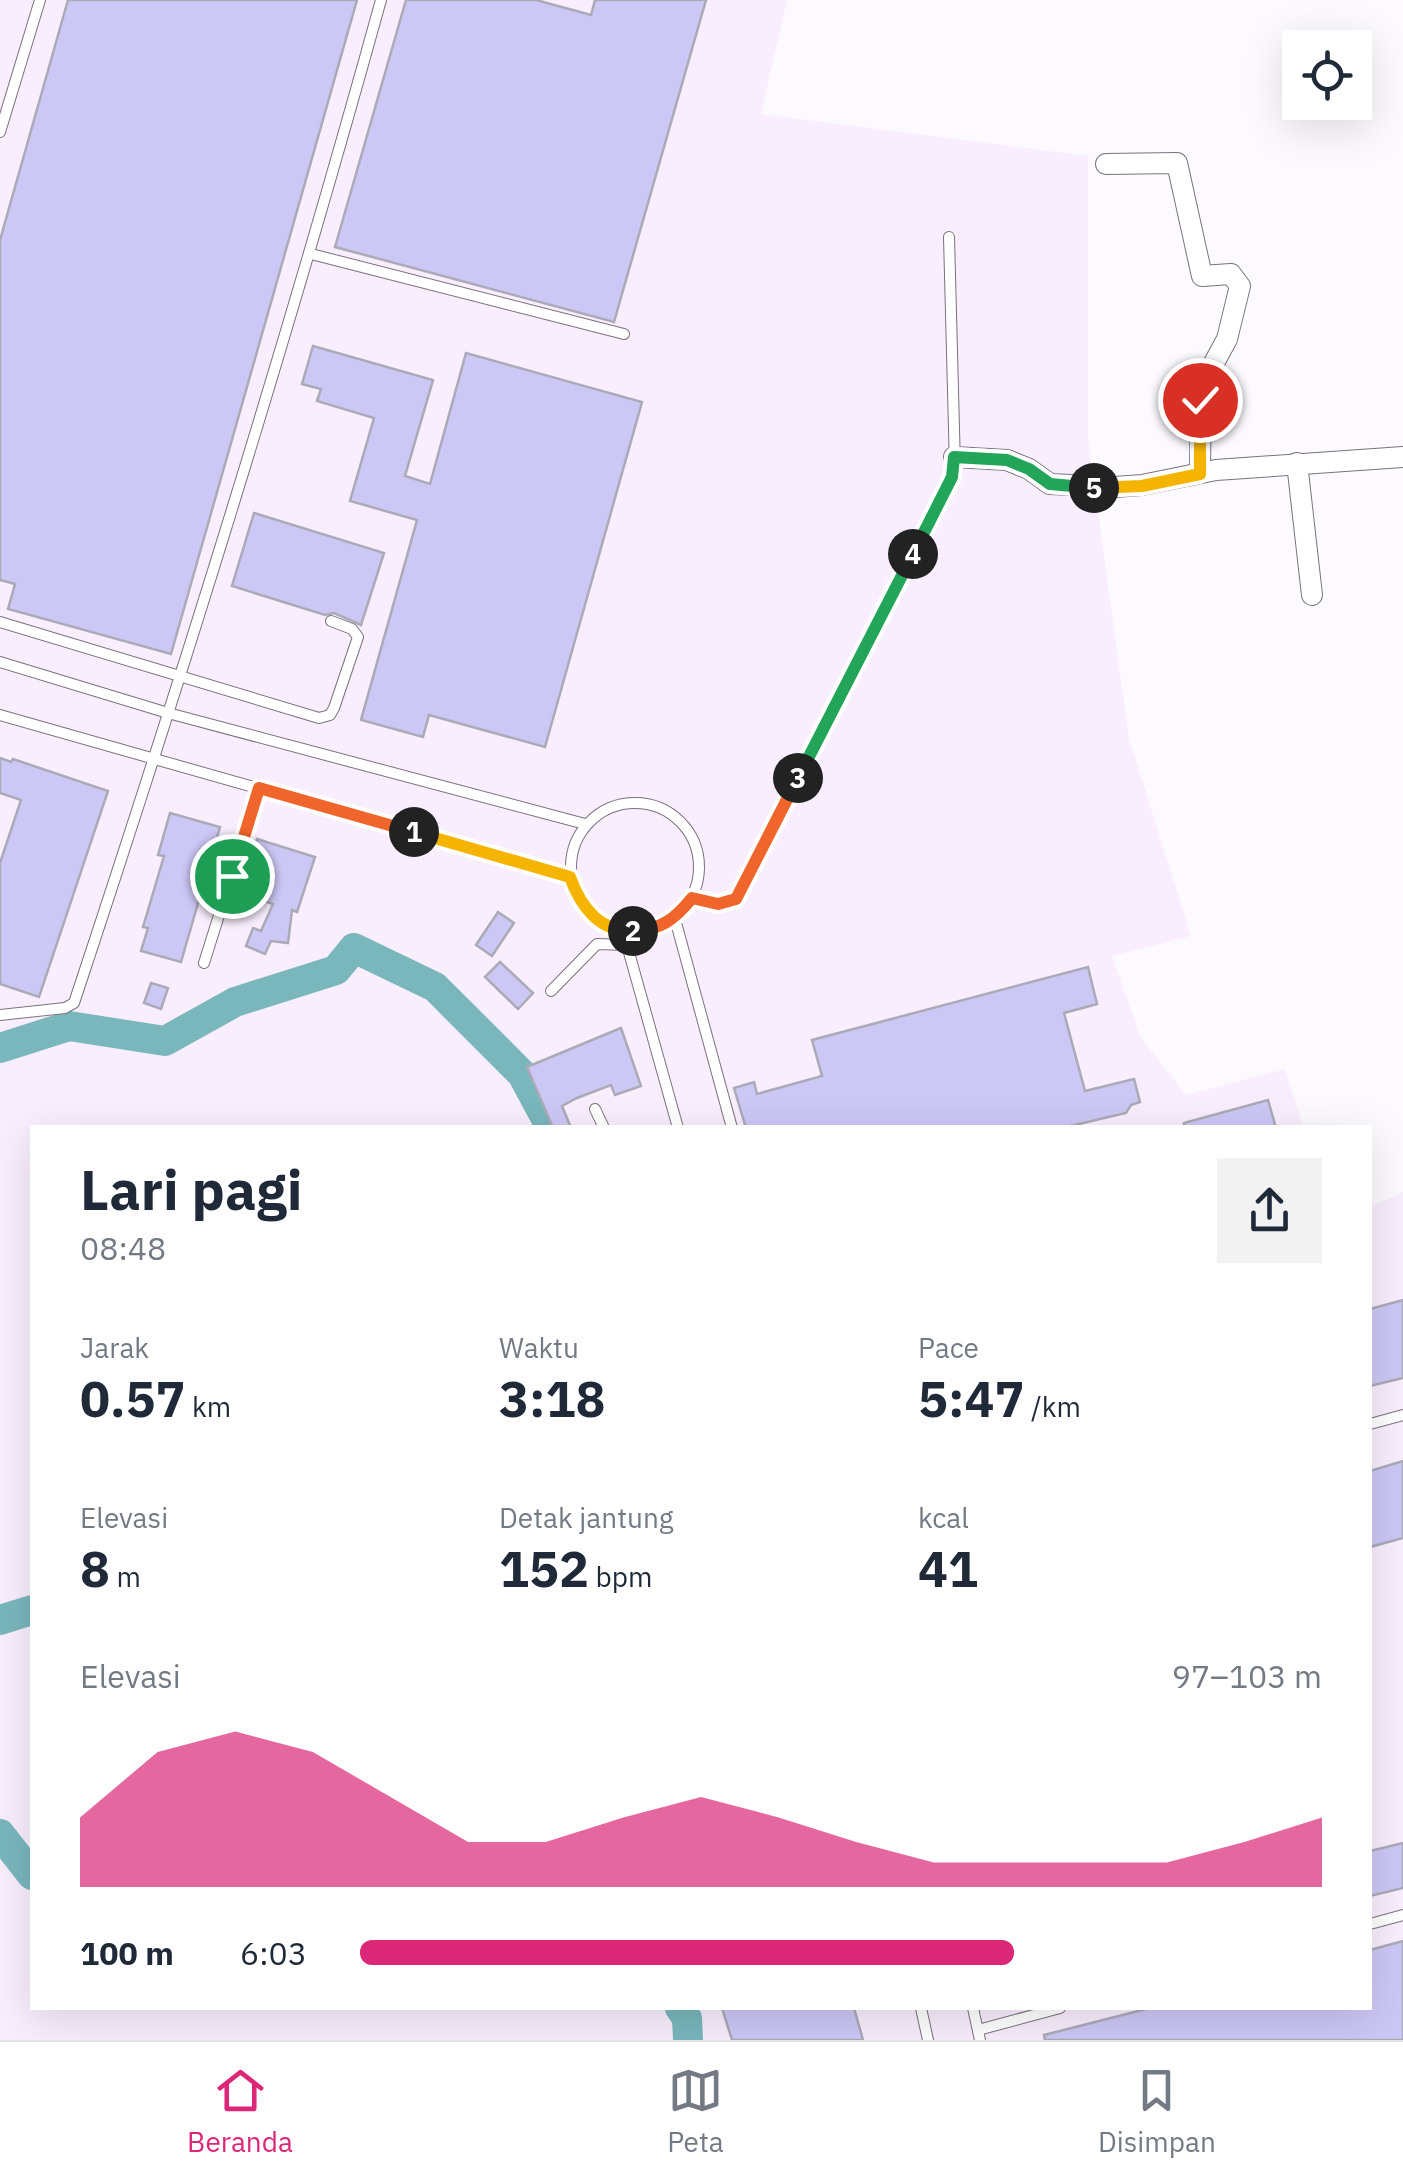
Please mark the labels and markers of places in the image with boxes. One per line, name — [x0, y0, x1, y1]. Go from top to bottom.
pin — [1158, 358, 1243, 443]
pin: 5 — [1069, 463, 1119, 513]
pin: 4 — [888, 529, 938, 579]
pin: 3 — [773, 753, 823, 803]
pin: 1 — [389, 807, 439, 857]
pin — [190, 834, 275, 919]
pin: 2 — [608, 906, 658, 956]

